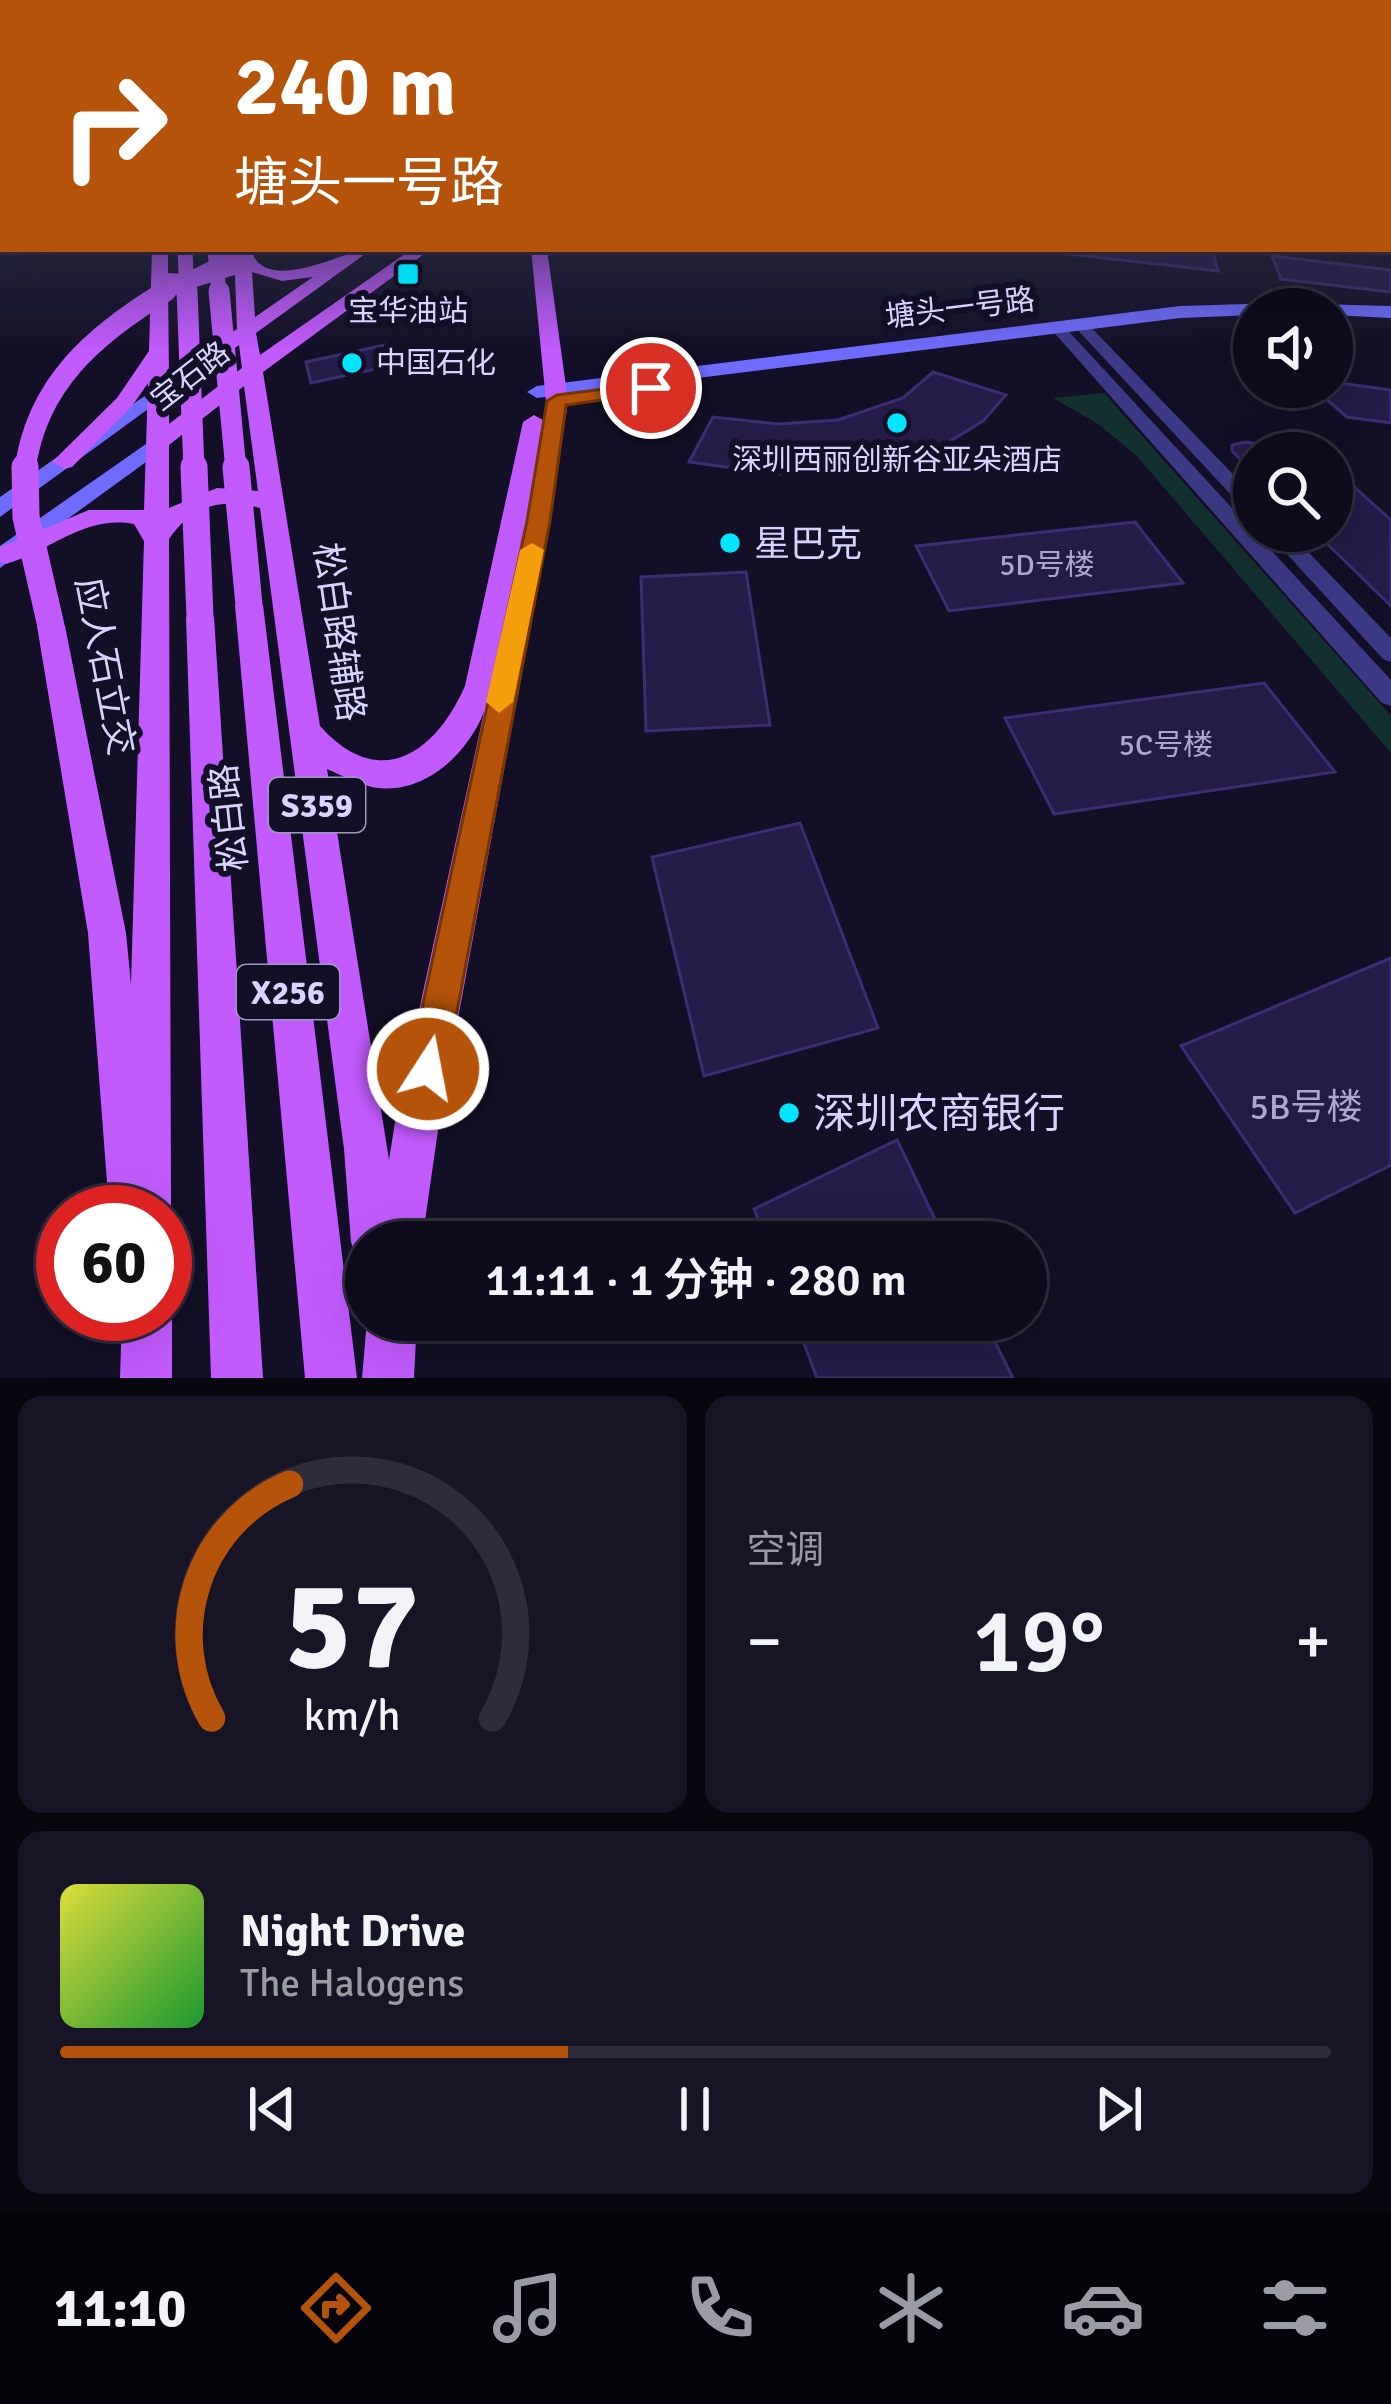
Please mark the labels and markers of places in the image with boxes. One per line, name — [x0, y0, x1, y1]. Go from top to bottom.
marker: 宝华油站 — [395, 261, 421, 287]
place label: 宝华油站 — [348, 293, 468, 330]
pin — [600, 337, 702, 439]
place label: 中国石化 — [376, 345, 496, 382]
marker: 中国石化 — [339, 350, 365, 376]
marker: 深圳西丽创新谷亚朵酒店 — [884, 410, 910, 436]
place label: 深圳西丽创新谷亚朵酒店 — [732, 442, 1062, 479]
place label: 星巴克 — [754, 522, 862, 567]
marker: 星巴克 — [717, 530, 743, 556]
place label: 深圳农商银行 — [813, 1089, 1065, 1140]
marker: 深圳农商银行 — [776, 1100, 802, 1126]

